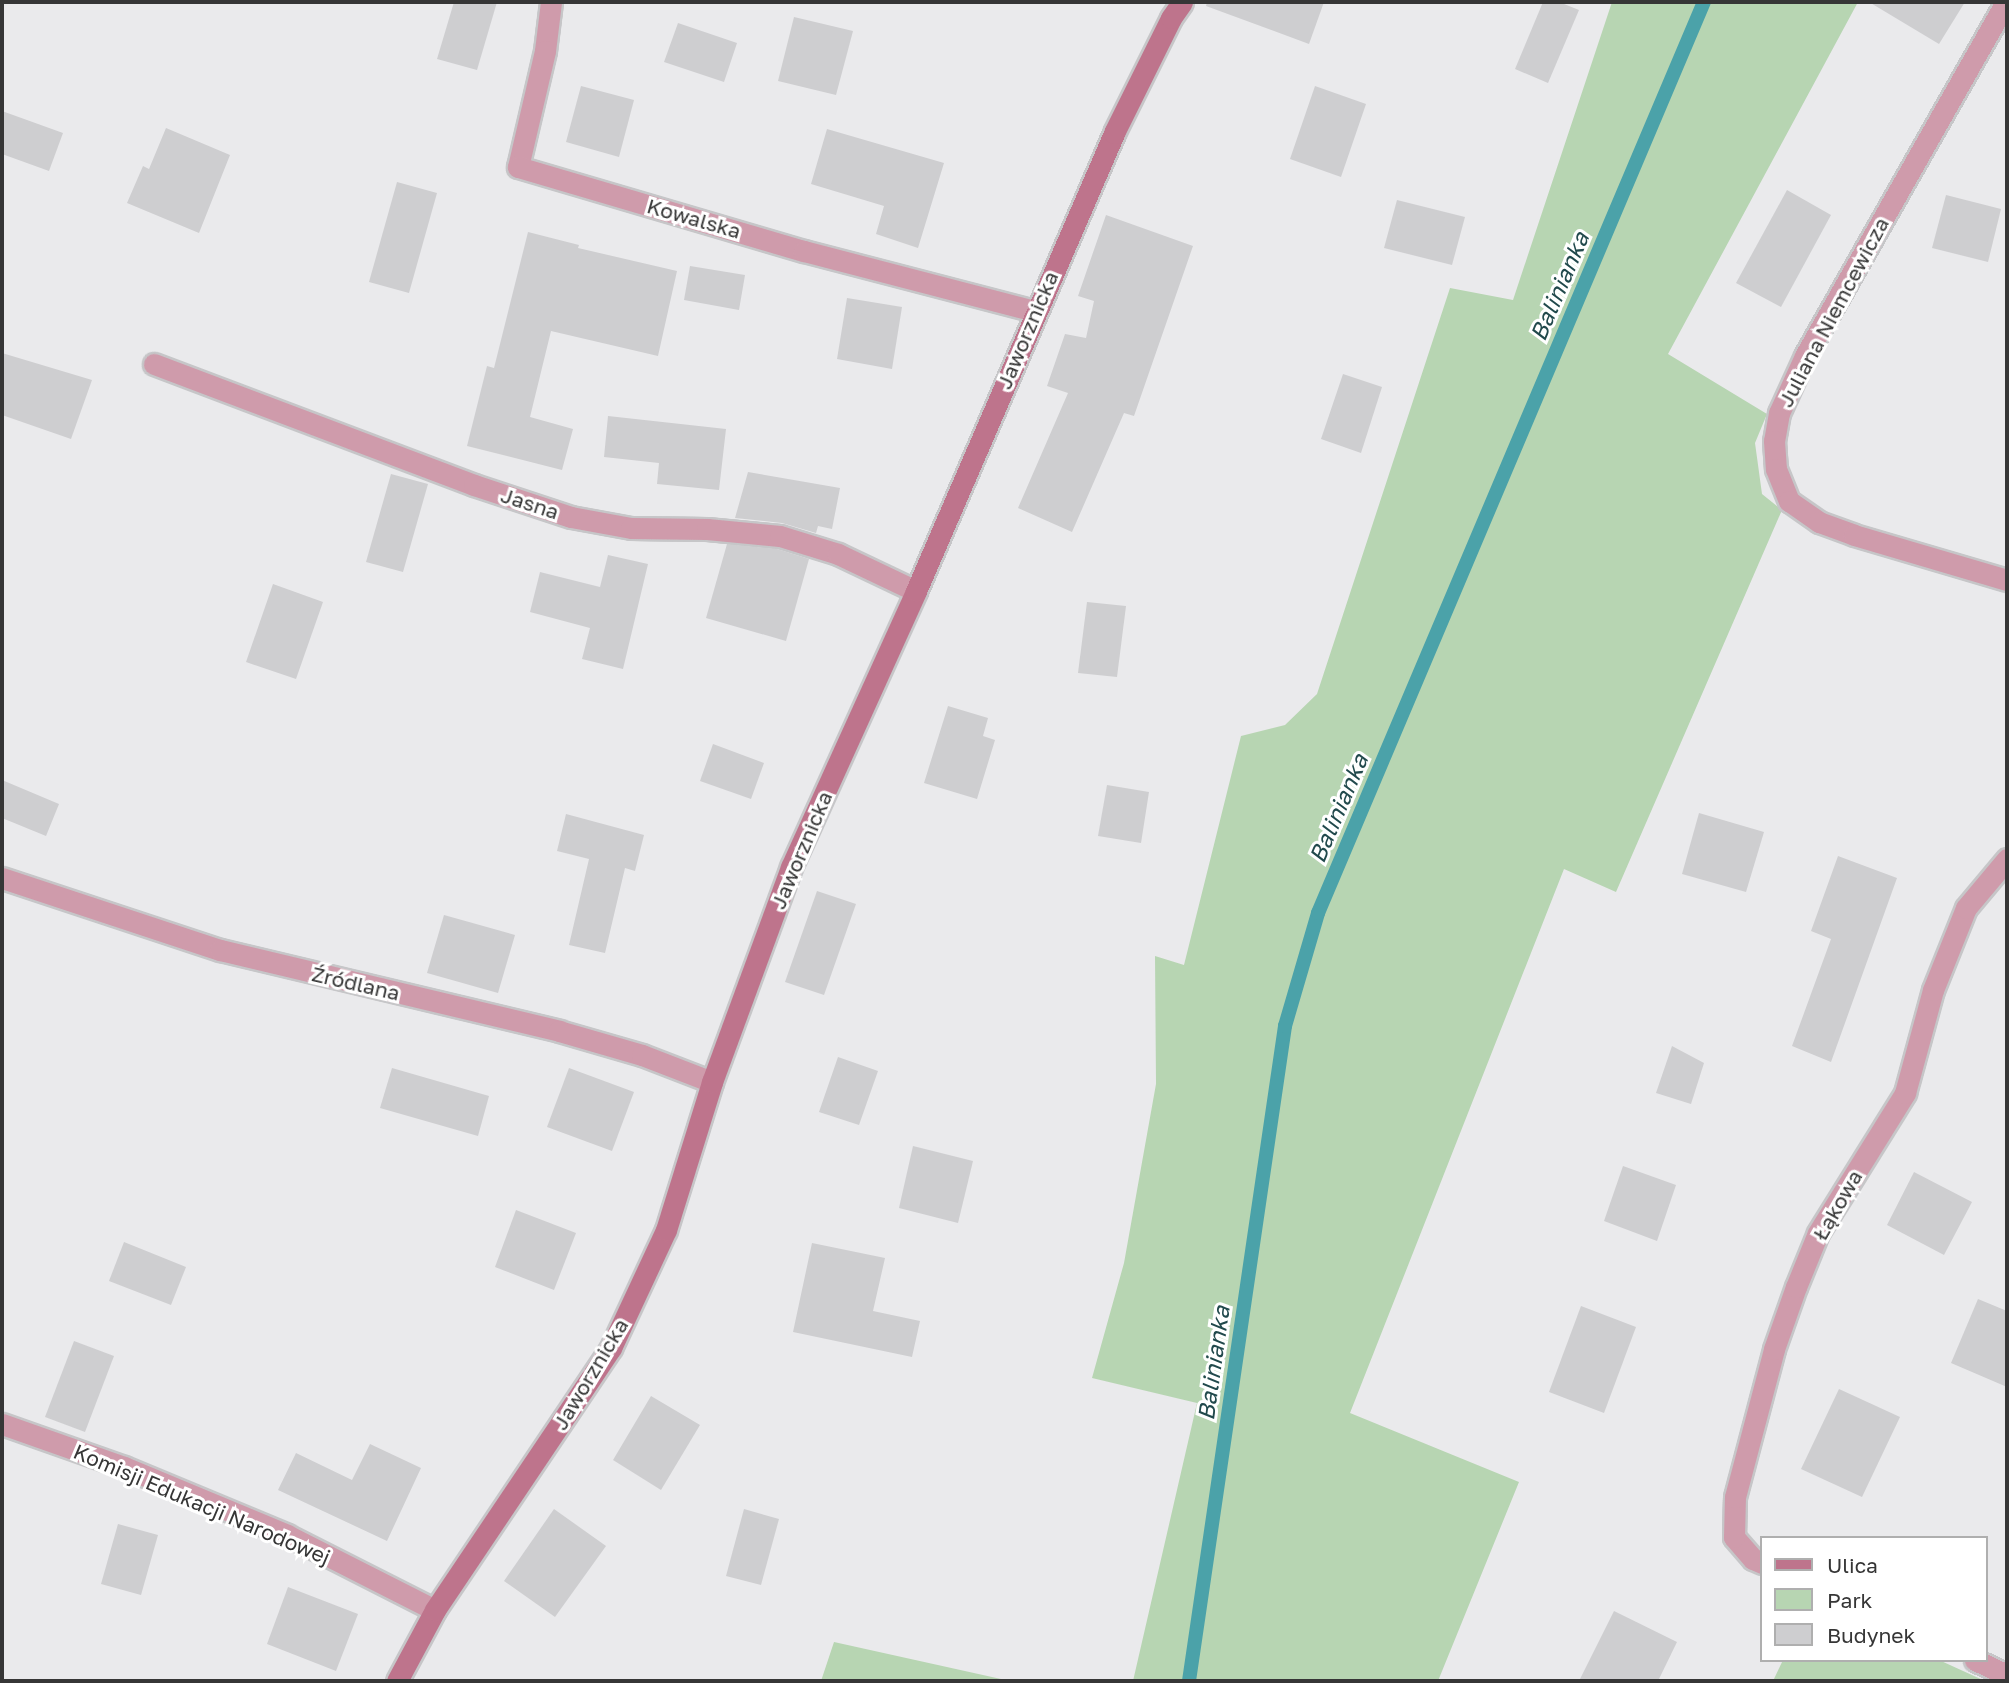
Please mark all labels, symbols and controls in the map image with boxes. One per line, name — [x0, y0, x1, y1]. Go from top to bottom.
street label: Kowalska — [644, 193, 744, 243]
street label: Juliana Niemcewicza — [1772, 213, 1894, 411]
water label: Balinianka — [1524, 228, 1594, 344]
street label: Jaworznicka — [991, 267, 1063, 393]
street label: Jasna — [498, 482, 562, 524]
water label: Balinianka — [1303, 750, 1373, 866]
street label: Jaworznicka — [765, 787, 837, 913]
street label: Źródlana — [310, 961, 402, 1005]
street label: Łąkowa — [1807, 1165, 1867, 1245]
water label: Balinianka — [1191, 1304, 1235, 1422]
street label: Jaworznicka — [547, 1314, 633, 1434]
street label: Komisji Edukacji Narodowej — [70, 1438, 334, 1570]
legend — [1760, 1536, 1988, 1662]
text: Ulica — [1827, 1552, 1878, 1578]
text: Park — [1827, 1587, 1872, 1613]
text: Budynek — [1827, 1622, 1915, 1648]

